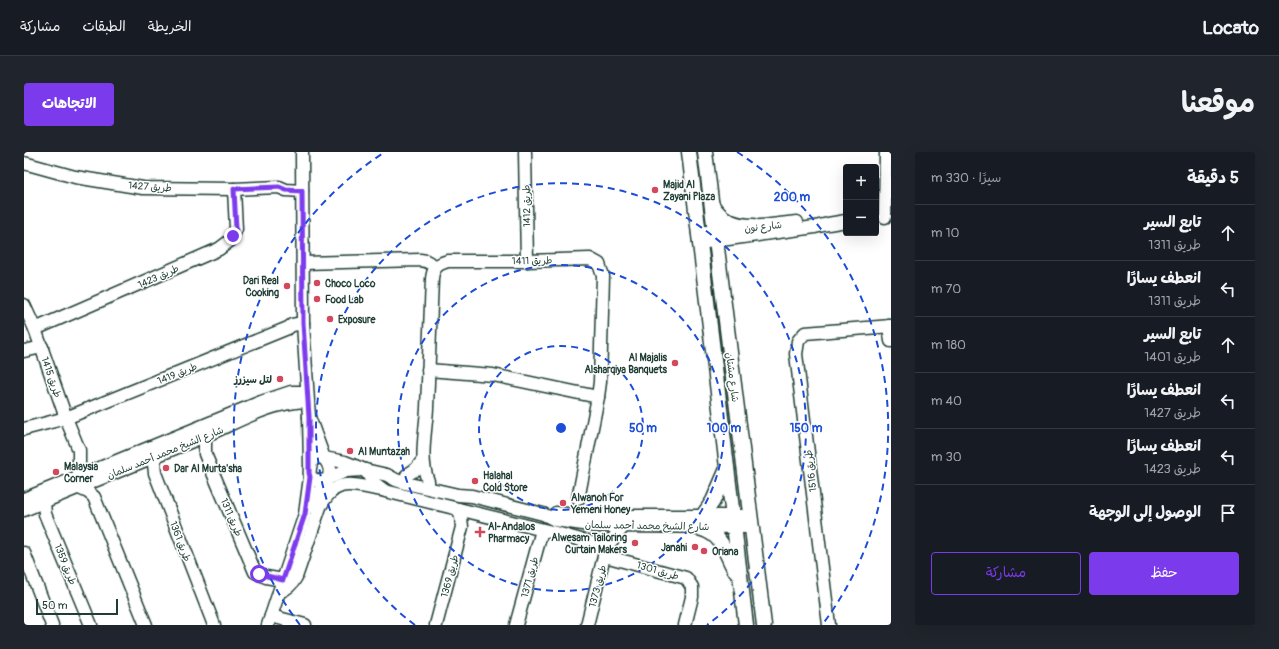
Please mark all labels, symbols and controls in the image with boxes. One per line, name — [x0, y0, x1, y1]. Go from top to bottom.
text: Locato — [1202, 16, 1259, 40]
text: مشاركة — [20, 18, 60, 35]
text: الطبقات — [82, 18, 126, 35]
text: الخريطة — [148, 18, 191, 35]
button: الاتجاهات — [24, 83, 114, 126]
text: موقعنا — [1181, 86, 1255, 121]
map controls — [843, 164, 879, 236]
button: + — [843, 164, 879, 200]
text: 5 دقيقة — [1187, 167, 1239, 188]
text: سيرًا · 330 m — [931, 170, 1001, 186]
street label: طريق 1427 — [128, 179, 172, 195]
place label: Majid Al Zayani Plaza — [663, 179, 715, 203]
street label: طريق 1412 — [521, 185, 533, 227]
marker: Majid Al Zayani Plaza — [650, 185, 660, 195]
text: 200 m — [774, 190, 811, 205]
button: − — [843, 200, 879, 236]
text: تابع السير — [1144, 213, 1201, 232]
street label: شارع نون — [744, 219, 783, 236]
icon: ahead — [1217, 222, 1239, 244]
text: 10 m — [931, 225, 959, 241]
route end — [224, 227, 242, 245]
text: طريق 1311 — [1148, 237, 1201, 253]
street label: طريق 1411 — [512, 255, 552, 267]
street label: طريق 1423 — [136, 263, 181, 291]
text: انعطف يسارًا — [1127, 269, 1201, 288]
place label: Dari Real Cooking — [243, 275, 279, 299]
marker: Choco Loco — [312, 278, 322, 288]
place label: Choco Loco — [325, 278, 376, 290]
icon: left — [1217, 278, 1239, 300]
marker: Dari Real Cooking — [282, 281, 292, 291]
text: 70 m — [931, 281, 961, 297]
text: طريق 1311 — [1148, 293, 1201, 309]
marker: Food Lab — [312, 294, 322, 304]
place label: Food Lab — [325, 294, 364, 306]
marker: Exposure — [325, 314, 335, 324]
place label: Exposure — [338, 314, 376, 326]
text: تابع السير — [1144, 325, 1201, 344]
icon: ahead — [1217, 334, 1239, 356]
text: 180 m — [931, 337, 966, 353]
text: طريق 1401 — [1144, 349, 1201, 365]
place label: Al Majalis Alsharqiya Banquets — [584, 352, 668, 376]
street label: شارع مشتان — [722, 352, 741, 403]
street label: طريق 1415 — [39, 355, 64, 399]
marker: Al Majalis Alsharqiya Banquets — [670, 358, 680, 368]
street label: طريق 1419 — [156, 361, 199, 387]
place label: لتل سيزرز — [233, 374, 272, 386]
marker: لتل سيزرز — [275, 374, 285, 384]
text: انعطف يسارًا — [1127, 381, 1201, 400]
icon: left — [1217, 390, 1239, 412]
text: 40 m — [931, 393, 962, 409]
text: طريق 1427 — [1144, 405, 1201, 421]
centre of rings — [554, 421, 568, 435]
text: 50 m — [629, 421, 657, 436]
text: 100 m — [707, 421, 742, 436]
text: 150 m — [790, 421, 823, 436]
street label: شارع الشيخ محمد أحمد سلمان — [105, 424, 226, 483]
text: انعطف يسارًا — [1127, 437, 1201, 456]
marker: Al Muntazah — [345, 446, 355, 456]
place label: Al Muntazah — [358, 446, 410, 458]
icon: left — [1217, 446, 1239, 468]
street label: طريق 1516 — [802, 449, 820, 493]
text: 30 m — [931, 449, 962, 465]
place label: Malaysia Corner — [64, 461, 98, 485]
text: طريق 1423 — [1144, 461, 1201, 477]
marker: Dar Al Murta'sha — [161, 463, 171, 473]
place label: Dar Al Murta'sha — [174, 463, 242, 475]
marker: Malaysia Corner — [51, 467, 61, 477]
place label: Halahal Cold Store — [483, 470, 529, 494]
marker: Halahal Cold Store — [470, 476, 480, 486]
place label: Alwanoh For Yemeni Honey — [570, 492, 631, 516]
street label: طريق 1311 — [218, 496, 245, 538]
marker: Alwanoh For Yemeni Honey — [558, 498, 568, 508]
icon: arrive — [1217, 502, 1239, 524]
text: الوصول إلى الوجهة — [1089, 503, 1201, 522]
street label: طريق 1361 — [167, 519, 193, 563]
street label: شارع الشيخ محمد أحمد سلمان — [585, 519, 710, 534]
place label: Al-Andalos Pharmacy — [488, 521, 536, 545]
marker: Al-Andalos Pharmacy — [475, 527, 485, 537]
place label: Alwesam Tailoring Curtain Makers — [551, 532, 628, 556]
marker: Alwesam Tailoring Curtain Makers — [630, 538, 640, 548]
street label: طريق 1359 — [51, 542, 79, 587]
place label: Janahi — [661, 542, 687, 554]
marker: Janahi — [690, 542, 700, 552]
marker: Oriana — [699, 546, 709, 556]
place label: Oriana — [712, 546, 739, 558]
button: مشاركة — [931, 552, 1081, 595]
button: حفظ — [1089, 552, 1239, 595]
street label: طريق 1369 — [439, 554, 461, 599]
street label: طريق 1371 — [519, 555, 541, 599]
street label: طريق 1301 — [635, 559, 680, 583]
street label: طريق 1373 — [587, 564, 609, 609]
route start — [250, 565, 268, 583]
scale bar — [36, 597, 118, 616]
text: 50 m — [42, 599, 68, 612]

